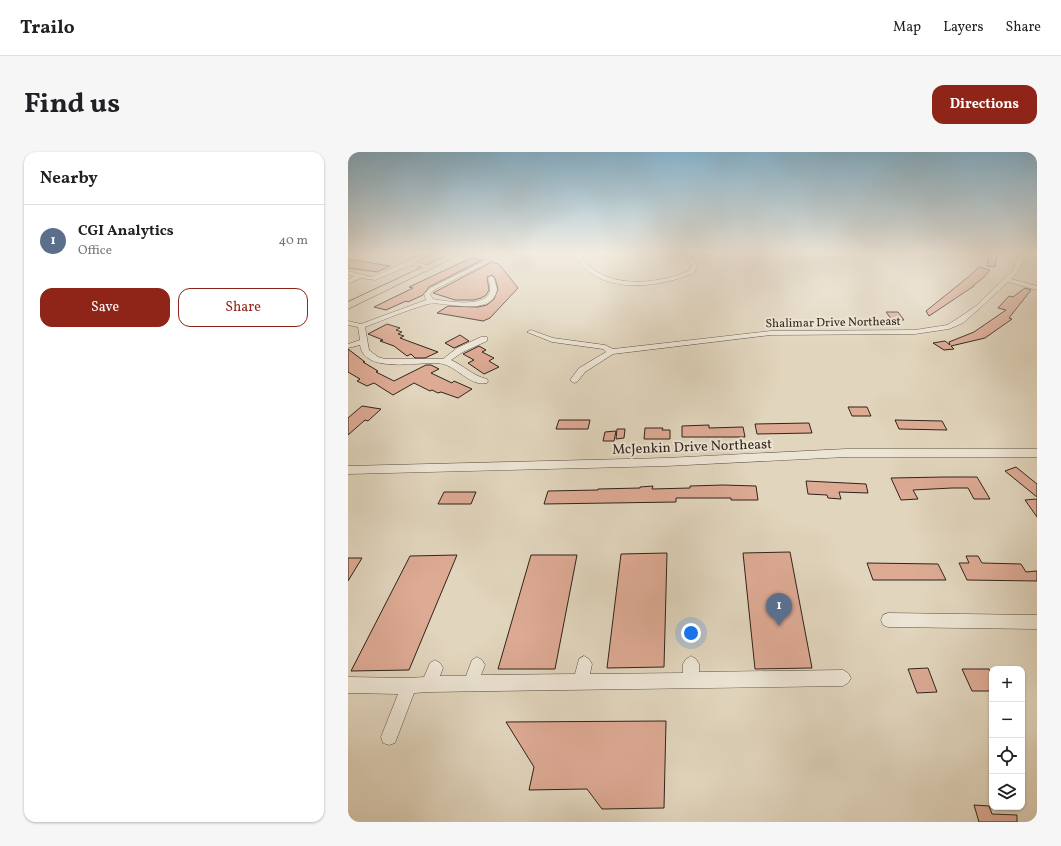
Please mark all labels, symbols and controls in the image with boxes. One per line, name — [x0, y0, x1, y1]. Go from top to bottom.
text: Trailo — [20, 15, 75, 41]
text: Map — [893, 18, 921, 37]
text: Layers — [943, 18, 983, 37]
text: Share — [1005, 18, 1041, 37]
text: Find us — [24, 85, 120, 124]
button: Directions — [932, 85, 1037, 124]
text: Nearby — [40, 167, 98, 190]
text: CGI Analytics — [78, 221, 174, 242]
text: 1 — [50, 232, 56, 250]
text: 40 m — [279, 232, 308, 250]
text: Office — [78, 242, 112, 260]
button: Save — [40, 288, 170, 327]
button: Share — [178, 288, 308, 327]
street label: Shalimar Drive Northeast — [765, 314, 901, 332]
street label: McJenkin Drive Northeast — [612, 435, 772, 460]
pin: 1 — [766, 593, 792, 626]
your location — [681, 623, 701, 643]
map controls — [989, 666, 1025, 810]
button: + — [989, 666, 1025, 702]
button: − — [989, 702, 1025, 738]
button: locate — [989, 738, 1025, 774]
button: layers — [989, 774, 1025, 810]

